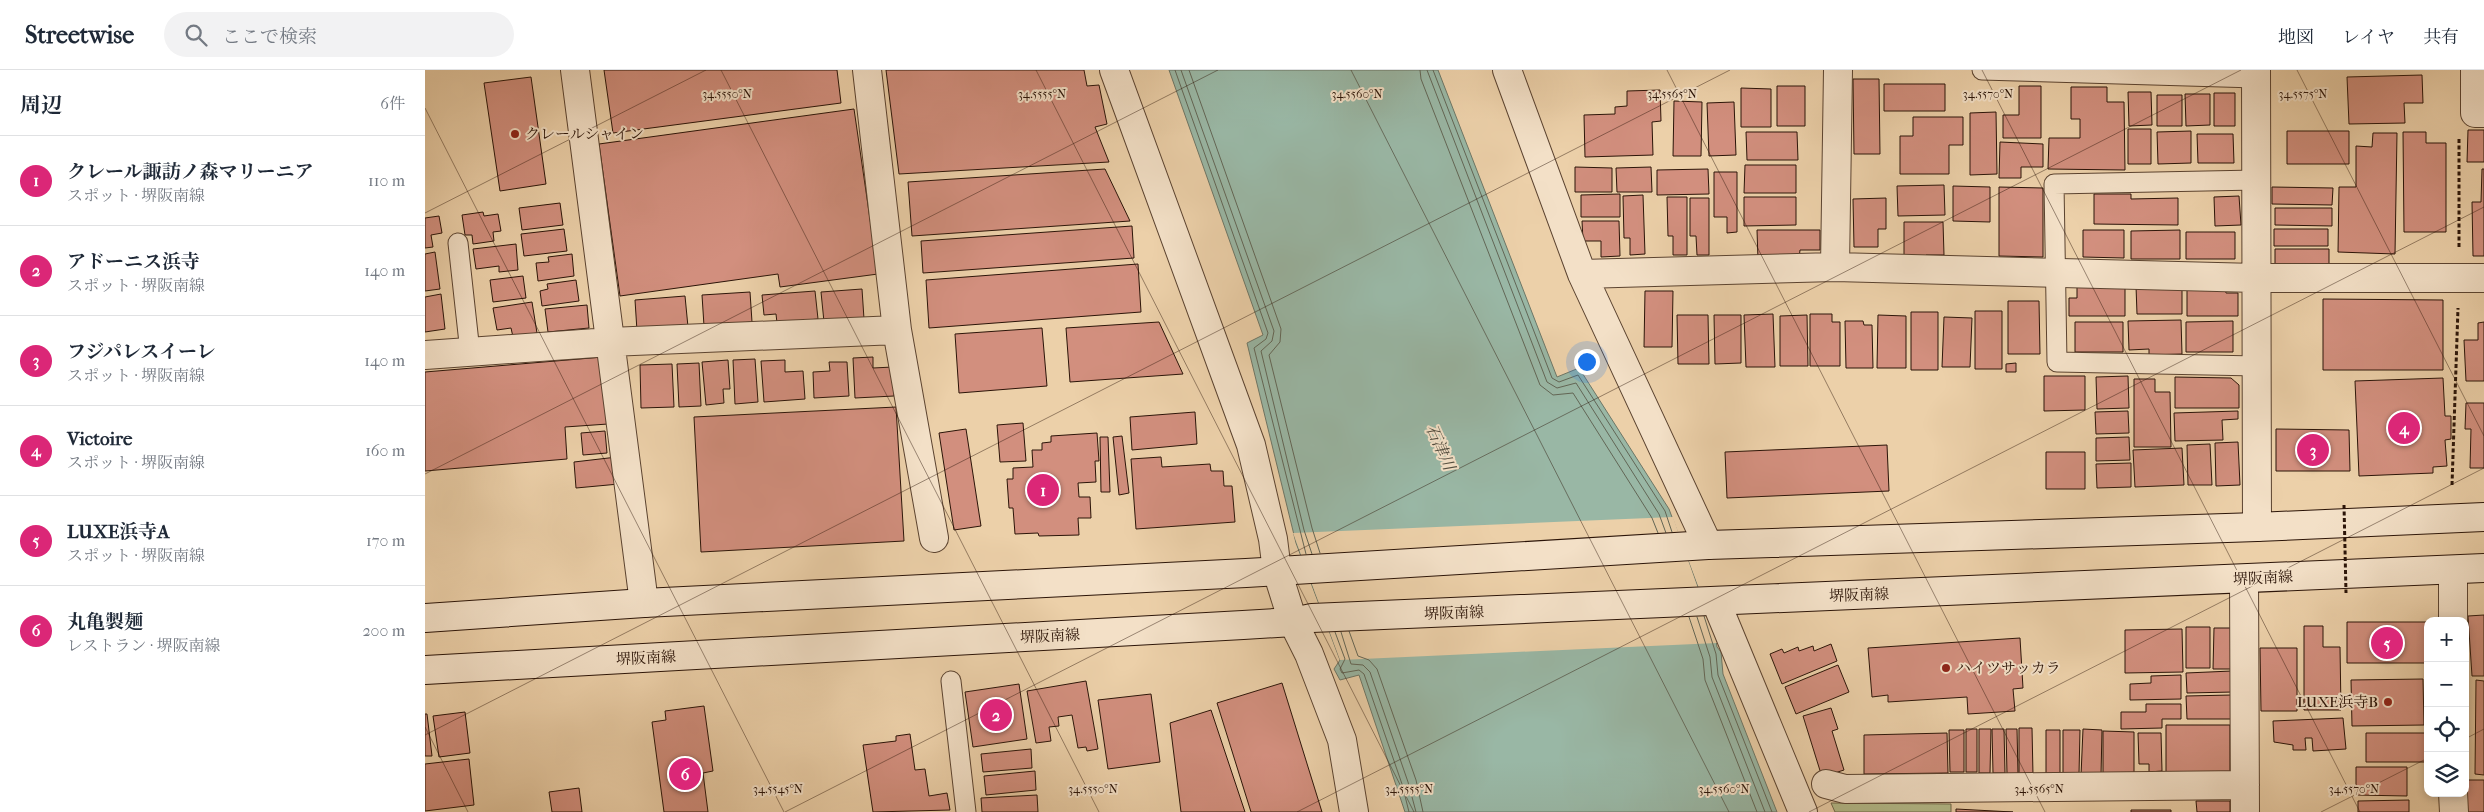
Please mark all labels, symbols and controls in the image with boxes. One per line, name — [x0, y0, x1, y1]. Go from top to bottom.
search box — [164, 12, 514, 57]
text: Streetwise — [25, 21, 134, 49]
icon: search — [182, 21, 210, 49]
text: ここで検索 — [222, 26, 317, 48]
text: 地図 — [2278, 27, 2314, 48]
text: レイヤ — [2342, 27, 2395, 48]
text: 共有 — [2423, 27, 2459, 48]
text: 34.5550°N — [702, 87, 752, 101]
text: 34.5555°N — [1018, 87, 1066, 101]
text: 34.5560°N — [1331, 87, 1383, 101]
text: 34.5565°N — [1647, 87, 1697, 101]
text: 34.5570°N — [1963, 87, 2013, 101]
text: 34.5575°N — [2279, 87, 2327, 101]
text: 周辺 — [20, 93, 62, 117]
text: 6件 — [380, 94, 405, 113]
place label: クレールシャイン — [525, 125, 644, 143]
marker: クレールシャイン — [509, 128, 521, 140]
text: クレール諏訪ノ森マリーニア — [67, 161, 314, 183]
text: 1 — [33, 171, 39, 190]
text: 110 m — [368, 171, 405, 190]
text: スポット · 堺阪南線 — [67, 186, 205, 205]
text: アドーニス浜寺 — [67, 251, 200, 273]
text: 2 — [32, 261, 40, 280]
text: 140 m — [364, 261, 405, 280]
text: スポット · 堺阪南線 — [67, 276, 205, 295]
text: フジパレスイーレ — [67, 341, 216, 363]
your location — [1574, 349, 1600, 375]
text: 3 — [33, 351, 39, 370]
text: 140 m — [364, 351, 405, 370]
text: スポット · 堺阪南線 — [67, 366, 205, 385]
pin: 4 — [2388, 409, 2420, 447]
water label: 石津川 — [1422, 421, 1460, 475]
text: Victoire — [67, 428, 132, 450]
pin: 3 — [2297, 431, 2329, 469]
text: 4 — [31, 441, 41, 460]
text: 160 m — [365, 441, 405, 460]
text: スポット · 堺阪南線 — [67, 453, 205, 472]
pin: 1 — [1027, 471, 1059, 509]
text: LUXE浜寺A — [67, 521, 170, 543]
text: 5 — [33, 531, 39, 550]
text: 170 m — [366, 531, 405, 550]
text: スポット · 堺阪南線 — [67, 546, 205, 565]
street label: 堺阪南線 — [2233, 567, 2293, 589]
street label: 堺阪南線 — [1829, 585, 1889, 605]
street label: 堺阪南線 — [1424, 603, 1484, 623]
text: 丸亀製麺 — [67, 611, 143, 633]
map controls — [2424, 617, 2469, 797]
button: + — [2424, 617, 2469, 662]
text: 6 — [32, 621, 40, 640]
text: 200 m — [362, 621, 405, 640]
pin: 5 — [2371, 624, 2403, 662]
street label: 堺阪南線 — [1020, 625, 1080, 647]
text: レストラン · 堺阪南線 — [67, 636, 221, 655]
street label: 堺阪南線 — [616, 647, 676, 669]
place label: ハイツサッカラ — [1956, 659, 2061, 677]
marker: ハイツサッカラ — [1940, 662, 1952, 674]
button: − — [2424, 662, 2469, 707]
place label: LUXE浜寺B — [2297, 693, 2378, 711]
pin: 2 — [980, 696, 1012, 734]
marker: LUXE浜寺B — [2382, 696, 2394, 708]
button: locate — [2424, 707, 2469, 752]
button: layers — [2424, 752, 2469, 797]
pin: 6 — [669, 755, 701, 793]
text: 34.5545°N — [753, 782, 803, 796]
text: 34.5550°N — [1068, 782, 1118, 796]
text: 34.5555°N — [1385, 782, 1433, 796]
text: 34.5560°N — [1698, 782, 1750, 796]
text: 34.5565°N — [2014, 782, 2064, 796]
text: 34.5570°N — [2329, 782, 2379, 796]

